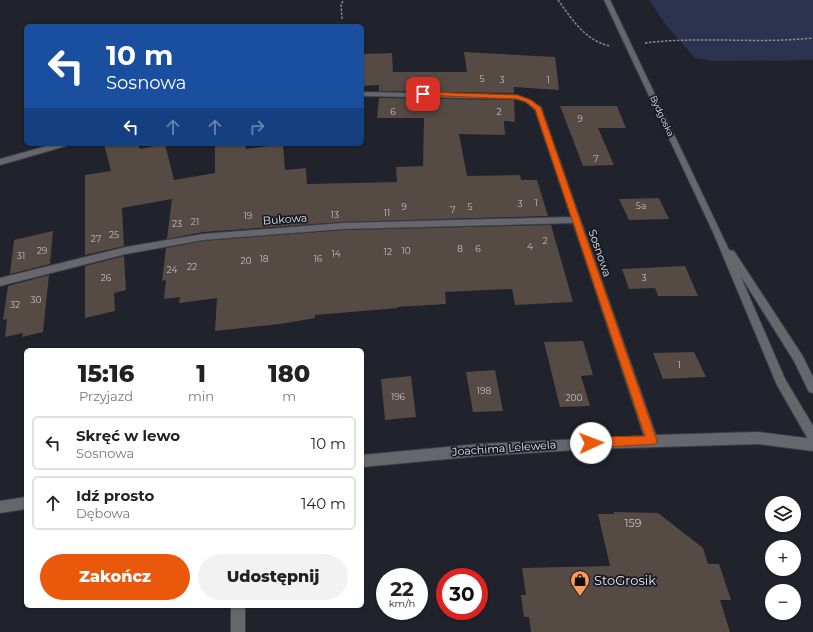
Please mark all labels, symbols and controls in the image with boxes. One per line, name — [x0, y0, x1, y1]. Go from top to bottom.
text: 10 m — [106, 38, 173, 72]
icon: left — [40, 40, 92, 92]
text: Sosnowa — [106, 72, 186, 94]
house number: 5 — [479, 73, 485, 84]
house number: 3 — [499, 74, 505, 85]
house number: 1 — [546, 74, 550, 85]
pin — [406, 77, 440, 111]
icon: arrive — [412, 83, 434, 105]
street label: Bydgoska — [648, 93, 677, 138]
house number: 6 — [390, 106, 396, 117]
house number: 2 — [496, 106, 502, 117]
house number: 9 — [577, 113, 583, 124]
icon: left — [120, 116, 142, 138]
icon: ahead — [162, 116, 184, 138]
icon: ahead — [204, 116, 226, 138]
icon: right — [246, 116, 268, 138]
house number: 7 — [593, 153, 599, 164]
house number: 1 — [534, 197, 538, 208]
house number: 3 — [517, 198, 523, 209]
house number: 5a — [636, 200, 646, 211]
house number: 9 — [401, 201, 407, 212]
house number: 5 — [467, 201, 473, 212]
house number: 7 — [450, 204, 456, 215]
house number: 11 — [384, 207, 390, 218]
house number: 13 — [331, 209, 339, 220]
house number: 19 — [244, 210, 253, 221]
street label: Bukowa — [262, 210, 308, 228]
house number: 21 — [191, 216, 199, 227]
house number: 23 — [172, 218, 182, 229]
street label: Sosnowa — [585, 227, 615, 279]
house number: 25 — [109, 229, 119, 240]
house number: 27 — [91, 233, 101, 244]
house number: 2 — [542, 235, 548, 246]
house number: 4 — [527, 241, 533, 252]
house number: 8 — [457, 243, 463, 254]
house number: 6 — [475, 243, 481, 254]
house number: 29 — [37, 245, 48, 256]
house number: 10 — [401, 245, 411, 256]
house number: 12 — [384, 246, 392, 257]
house number: 14 — [331, 248, 341, 259]
house number: 31 — [17, 250, 25, 261]
house number: 18 — [260, 253, 269, 264]
house number: 16 — [314, 253, 323, 264]
house number: 20 — [240, 255, 252, 266]
house number: 22 — [187, 261, 197, 272]
house number: 24 — [167, 264, 177, 275]
house number: 26 — [101, 272, 112, 283]
house number: 3 — [641, 272, 647, 283]
house number: 30 — [30, 294, 42, 305]
house number: 32 — [10, 299, 20, 310]
text: 15:16 — [78, 359, 134, 388]
text: 1 — [196, 359, 206, 388]
text: 180 — [268, 359, 310, 388]
house number: 1 — [677, 359, 681, 370]
house number: 198 — [477, 385, 491, 396]
text: Przyjazd — [79, 388, 133, 404]
text: min — [188, 388, 214, 404]
text: m — [282, 388, 296, 404]
house number: 196 — [391, 391, 406, 402]
house number: 200 — [565, 392, 583, 403]
position arrow — [570, 422, 612, 464]
text: Skręć w lewo — [76, 426, 180, 445]
icon: left — [42, 432, 64, 454]
text: 10 m — [311, 434, 346, 453]
street label: Joachima Lelewela — [450, 437, 557, 459]
text: Sosnowa — [76, 445, 134, 461]
text: Idź prosto — [76, 486, 154, 505]
icon: ahead — [42, 492, 64, 514]
text: 140 m — [301, 494, 346, 513]
map controls — [765, 496, 801, 620]
button: layers — [765, 496, 801, 532]
text: Dębowa — [76, 505, 130, 521]
house number: 159 — [625, 516, 642, 530]
button: + — [765, 540, 801, 576]
button: Zakończ — [40, 554, 190, 600]
button: Udostępnij — [198, 554, 348, 600]
speed limit sign: 30 — [436, 568, 488, 620]
shop icon: StoGrosik — [569, 569, 591, 597]
place label: StoGrosik — [594, 572, 656, 588]
text: 22 — [390, 577, 414, 601]
button: − — [765, 584, 801, 620]
text: km/h — [389, 597, 415, 610]

